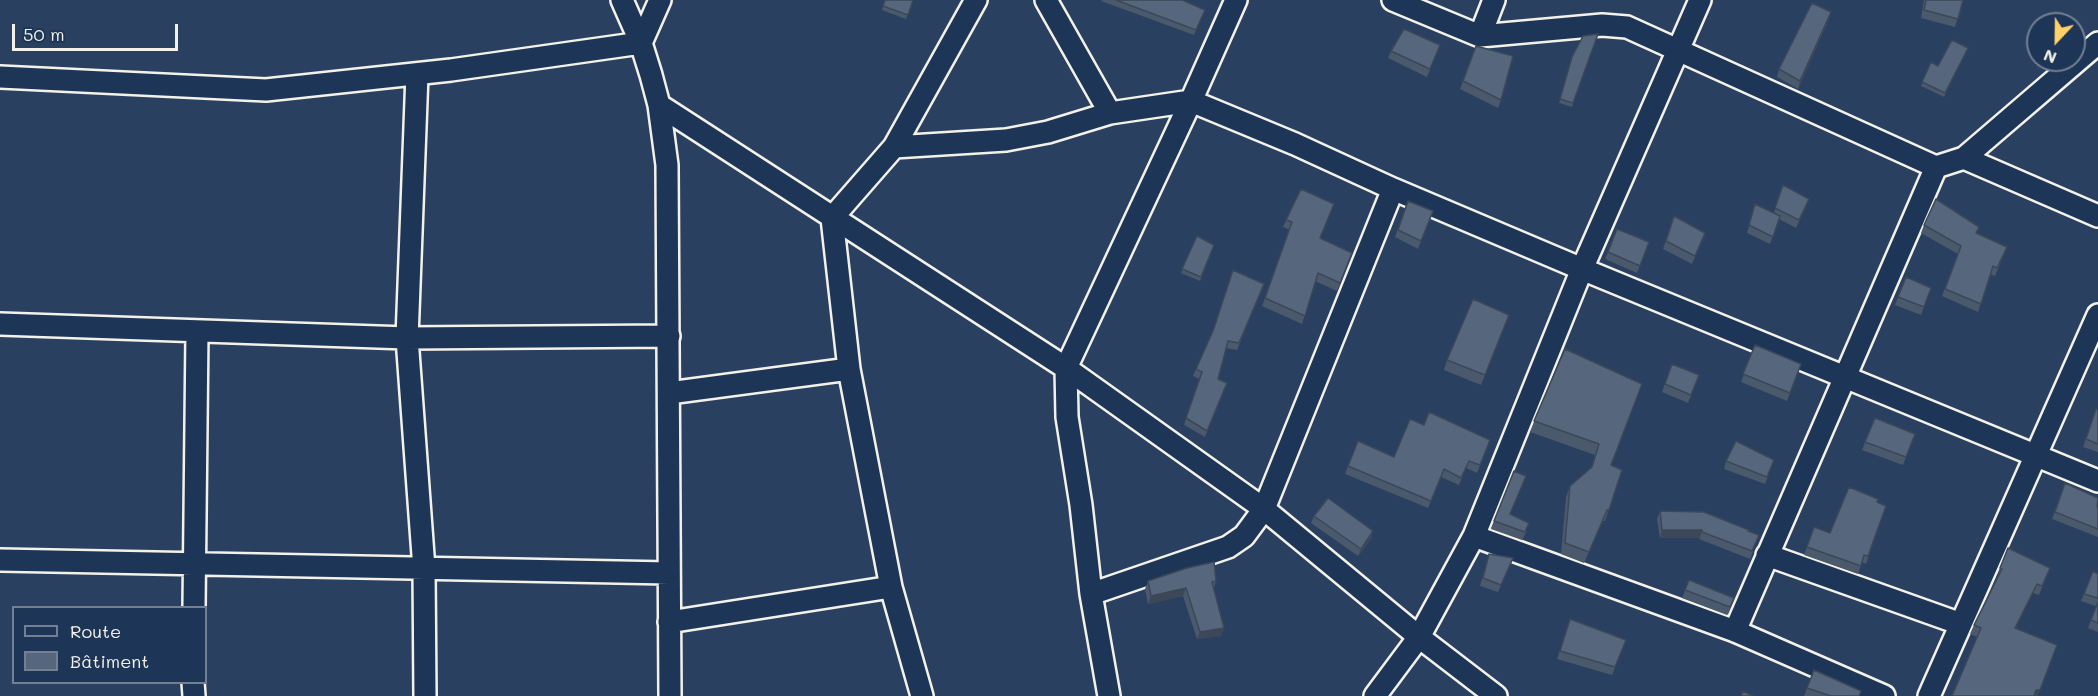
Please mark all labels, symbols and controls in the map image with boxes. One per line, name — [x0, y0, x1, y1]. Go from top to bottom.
scale bar — [15, 12, 182, 50]
north arrow — [2026, 12, 2086, 72]
text: 50 m — [23, 22, 65, 46]
text: N — [2040, 45, 2059, 69]
legend — [12, 606, 207, 684]
text: Route — [70, 619, 121, 643]
text: Bâtiment — [70, 649, 149, 673]

